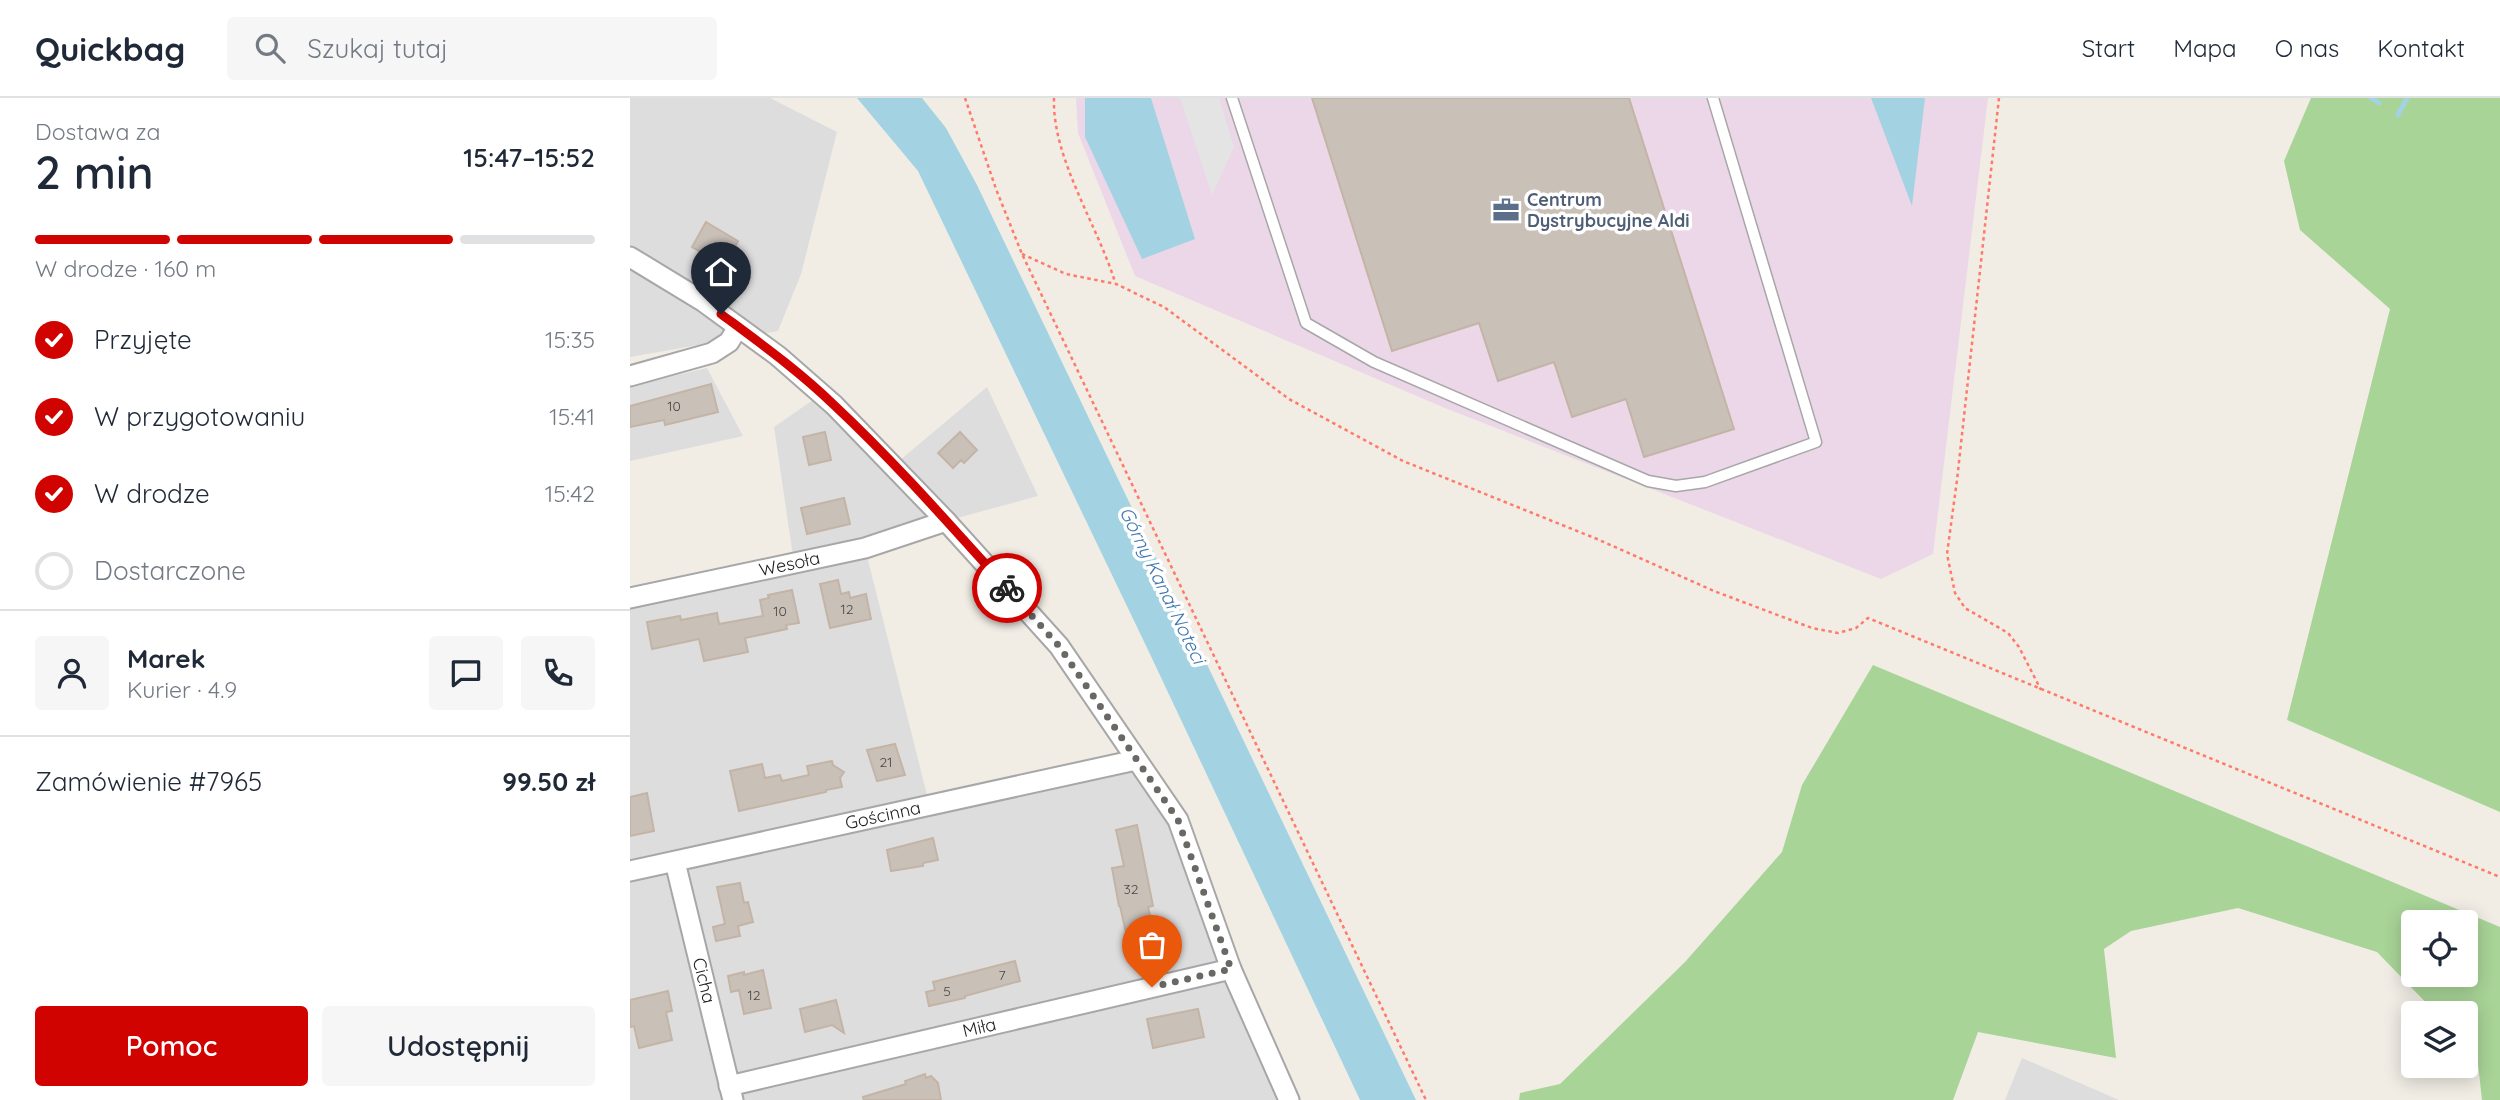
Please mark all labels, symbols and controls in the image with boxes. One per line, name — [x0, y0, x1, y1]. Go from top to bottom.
search box — [227, 17, 717, 80]
text: Quickbag — [35, 28, 185, 69]
icon: search — [251, 29, 289, 67]
text: Szukaj tutaj — [307, 32, 448, 65]
text: Start — [2082, 33, 2135, 63]
text: Mapa — [2173, 33, 2237, 63]
text: O nas — [2275, 33, 2339, 63]
text: Kontakt — [2377, 33, 2465, 63]
text: Dostawa za — [35, 117, 161, 146]
text: 15:47–15:52 — [463, 141, 595, 174]
text: 2 min — [35, 143, 154, 201]
place label: Centrum Dystrybucyjne Aldi — [1527, 188, 1690, 232]
office icon: Centrum Dystrybucyjne Aldi — [1491, 195, 1521, 225]
pin — [691, 242, 751, 314]
icon: home — [702, 253, 740, 291]
text: W drodze · 160 m — [35, 254, 216, 283]
icon: check — [35, 321, 73, 359]
text: Przyjęte — [94, 323, 192, 356]
text: 15:35 — [545, 325, 595, 354]
house number: 10 — [667, 397, 681, 415]
icon: check — [35, 398, 73, 436]
text: W przygotowaniu — [94, 400, 305, 433]
text: 15:41 — [549, 402, 595, 431]
icon: check — [35, 475, 73, 513]
text: W drodze — [94, 477, 210, 510]
text: 15:42 — [545, 479, 595, 508]
water label: Górny Kanał Noteci — [1115, 503, 1212, 669]
street label: Wesoła — [757, 546, 822, 581]
courier — [972, 553, 1042, 623]
text: Dostarczone — [94, 554, 246, 587]
icon: bike — [988, 569, 1026, 607]
house number: 12 — [841, 600, 854, 618]
house number: 10 — [773, 602, 787, 620]
button: person — [35, 636, 109, 710]
button: chat — [429, 636, 503, 710]
button: phone — [521, 636, 595, 710]
text: Marek — [127, 642, 205, 675]
text: Kurier · 4.9 — [127, 675, 237, 704]
house number: 21 — [880, 753, 892, 771]
text: Zamówienie #7965 — [35, 765, 262, 798]
text: 99.50 zł — [502, 765, 595, 798]
street label: Gościnna — [843, 796, 923, 834]
house number: 32 — [1123, 880, 1139, 898]
map controls — [2401, 910, 2478, 1078]
button: locate — [2401, 910, 2478, 987]
pin — [1122, 915, 1182, 987]
icon: bag — [1133, 926, 1171, 964]
street label: Cicha — [688, 955, 721, 1006]
house number: 7 — [998, 966, 1006, 984]
house number: 5 — [943, 982, 951, 1000]
house number: 12 — [748, 986, 761, 1004]
button: layers — [2401, 1001, 2478, 1078]
button: Pomoc — [35, 1006, 308, 1086]
button: Udostępnij — [322, 1006, 595, 1086]
street label: Miła — [960, 1012, 998, 1042]

